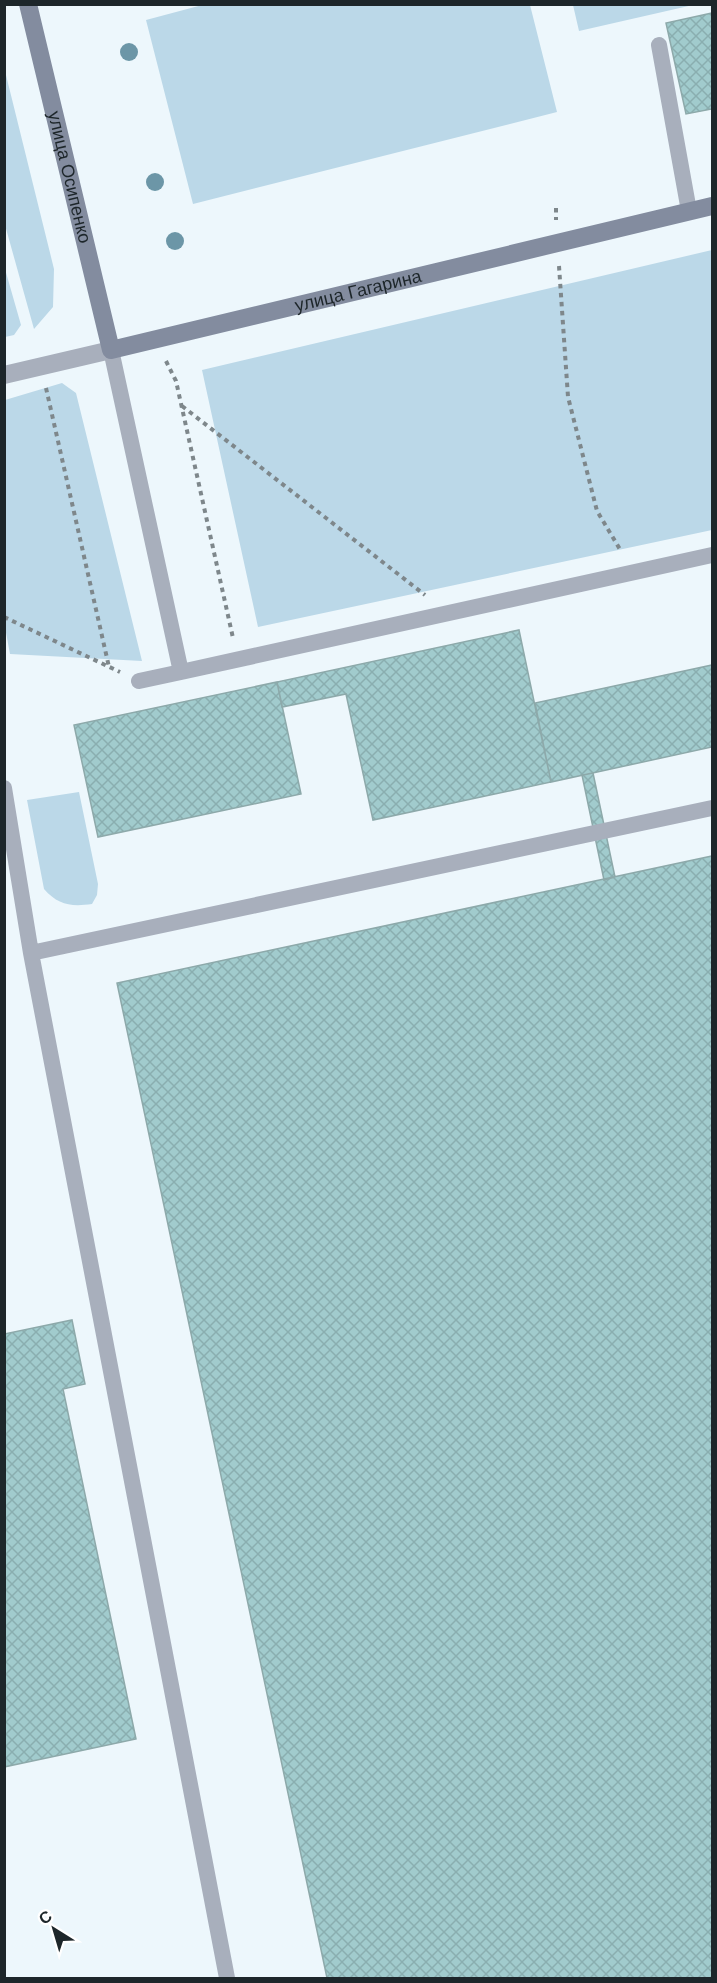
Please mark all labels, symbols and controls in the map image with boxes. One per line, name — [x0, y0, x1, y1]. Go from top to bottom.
street label: улица Осипенко — [44, 109, 95, 245]
street label: улица Гагарина — [293, 266, 424, 316]
north arrow — [24, 1899, 84, 1959]
text: С — [36, 1907, 55, 1928]

